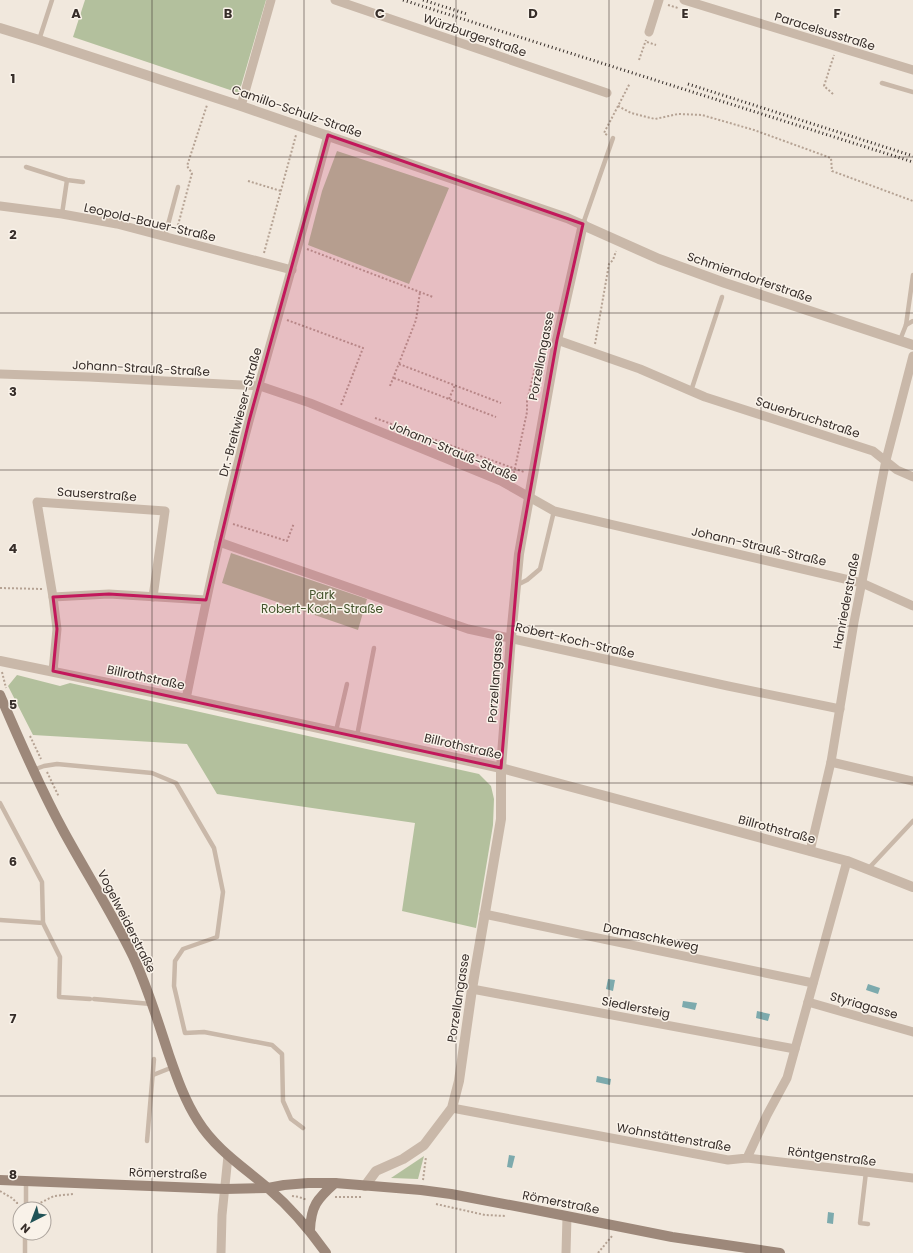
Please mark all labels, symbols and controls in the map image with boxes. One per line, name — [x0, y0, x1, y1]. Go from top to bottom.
text: A — [71, 4, 81, 23]
text: B — [224, 4, 233, 23]
text: C — [375, 4, 385, 23]
text: D — [528, 4, 538, 23]
text: E — [681, 4, 689, 23]
text: F — [833, 4, 841, 23]
street label: Paracelsusstraße — [773, 8, 877, 54]
street label: Würzburgerstraße — [421, 9, 529, 61]
text: 1 — [11, 69, 15, 88]
street label: Camillo-Schulz-Straße — [229, 81, 365, 141]
street label: Leopold-Bauer-Straße — [82, 199, 218, 245]
text: 2 — [9, 225, 17, 244]
street label: Schmierndorferstraße — [685, 247, 815, 307]
street label: Porzellangasse — [524, 310, 558, 402]
street label: Dr.-Breitwieser-Straße — [215, 345, 265, 479]
street label: Johann-Strauß-Straße — [72, 356, 210, 380]
text: 3 — [9, 382, 17, 401]
street label: Sauerbruchstraße — [754, 392, 862, 442]
street label: Johann-Strauß-Straße — [387, 416, 521, 486]
street label: Sauserstraße — [57, 483, 137, 505]
street label: Johann-Strauß-Straße — [690, 522, 828, 570]
text: 4 — [9, 539, 18, 558]
street label: Hanriederstraße — [828, 551, 864, 651]
park label: Park Robert-Koch-Straße — [261, 586, 383, 617]
street label: Robert-Koch-Straße — [514, 618, 636, 662]
street label: Porzellangasse — [483, 633, 507, 723]
street label: Billrothstraße — [105, 660, 187, 694]
text: 5 — [9, 695, 17, 714]
street label: Billrothstraße — [422, 729, 504, 763]
street label: Billrothstraße — [737, 811, 817, 847]
text: 6 — [9, 852, 17, 871]
street label: Vogelweiderstraße — [94, 867, 160, 975]
street label: Damaschkeweg — [602, 919, 700, 955]
street label: Porzellangasse — [443, 952, 473, 1044]
street label: Styriagasse — [828, 987, 900, 1023]
street label: Siedlersteig — [600, 992, 672, 1022]
text: 7 — [10, 1009, 17, 1028]
street label: Wohnstättenstraße — [615, 1119, 733, 1155]
street label: Röntgenstraße — [787, 1142, 877, 1170]
street label: Römerstraße — [129, 1163, 207, 1183]
text: 8 — [9, 1165, 17, 1184]
street label: Römerstraße — [521, 1186, 601, 1218]
north arrow — [12, 1201, 52, 1241]
text: N — [17, 1220, 34, 1237]

